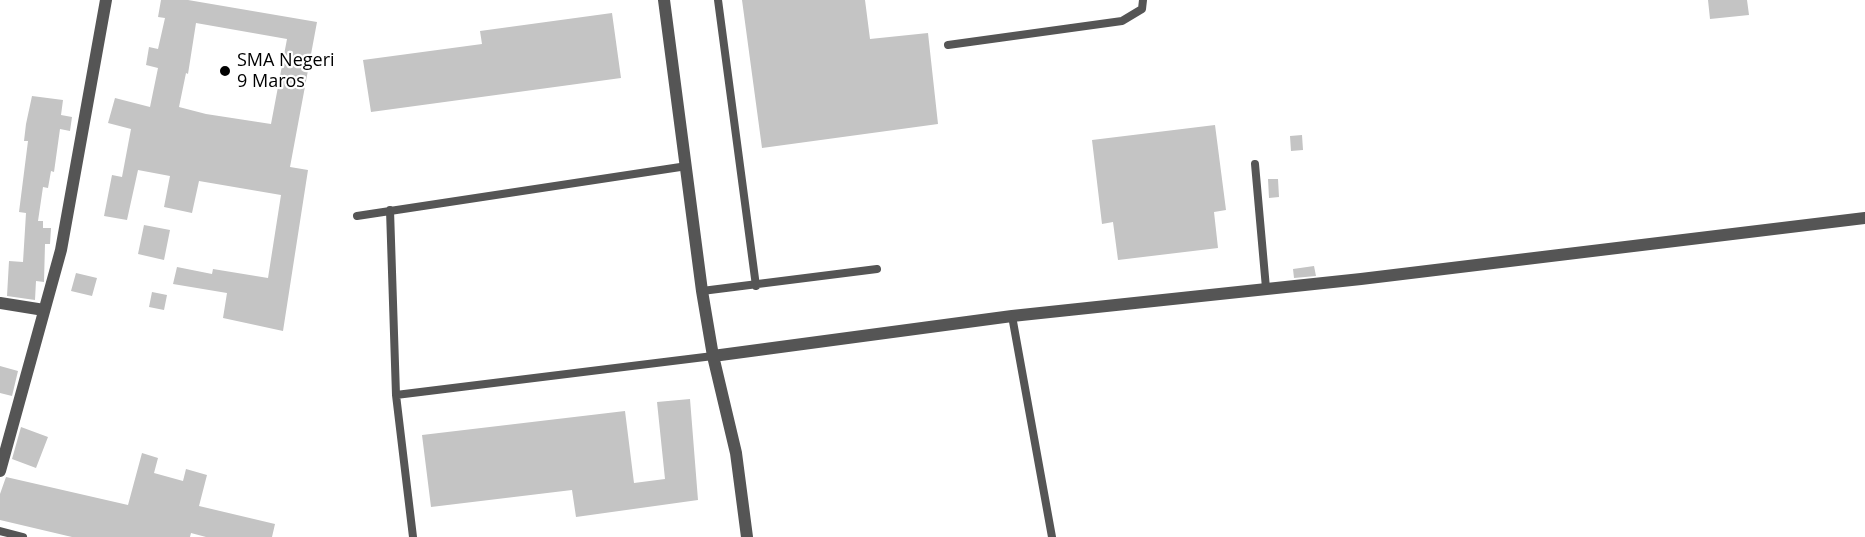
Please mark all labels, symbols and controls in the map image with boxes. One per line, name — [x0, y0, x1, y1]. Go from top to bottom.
place label: SMA Negeri 9 Maros — [237, 50, 335, 92]
marker: SMA Negeri 9 Maros — [218, 64, 232, 78]

